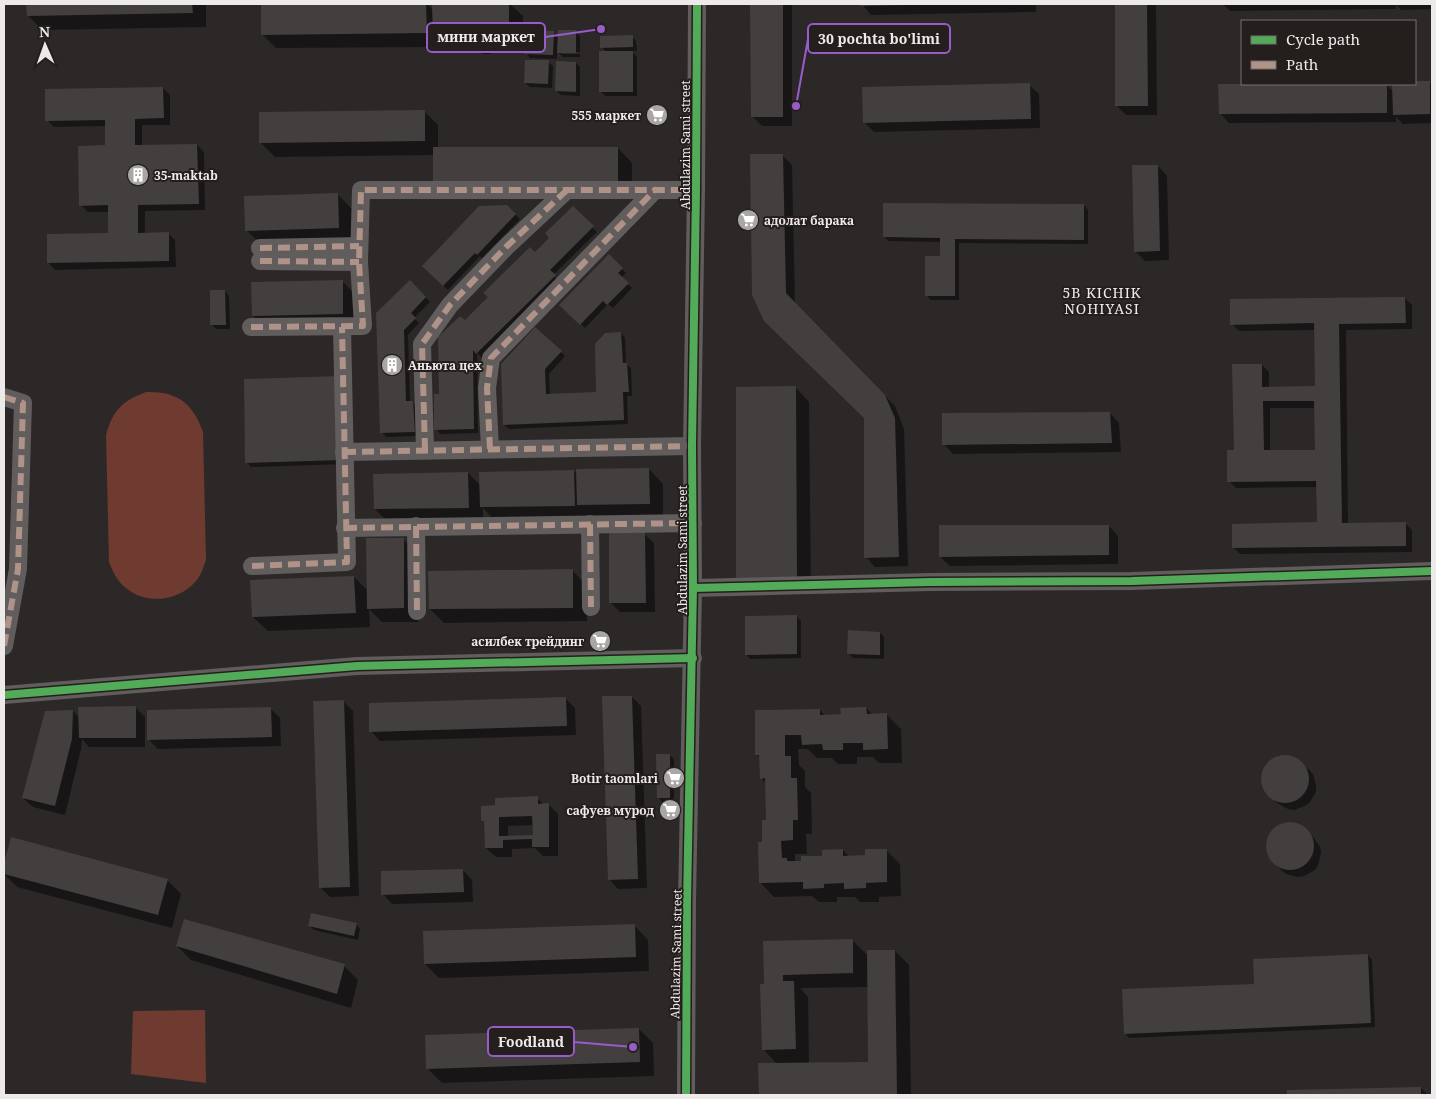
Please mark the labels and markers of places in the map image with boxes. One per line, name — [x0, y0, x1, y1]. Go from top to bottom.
callout: мини маркет — [427, 23, 545, 52]
callout: 30 pochta bo'limi — [808, 24, 950, 53]
supermarket icon: 555 маркет — [645, 103, 669, 127]
place label: 555 маркет — [572, 107, 641, 124]
building icon: 35-maktab — [126, 163, 150, 187]
place label: 35-maktab — [154, 167, 218, 184]
supermarket icon: адолат барака — [736, 208, 760, 232]
place label: адолат барака — [764, 212, 854, 229]
building icon: Аньюта цех — [380, 353, 404, 377]
place label: Аньюта цех — [408, 357, 482, 374]
supermarket icon: асилбек трейдинг — [588, 629, 612, 653]
place label: асилбек трейдинг — [471, 633, 584, 650]
supermarket icon: Botir taomlari — [662, 766, 686, 790]
place label: Botir taomlari — [571, 770, 659, 787]
supermarket icon: сафуев мурод — [658, 798, 682, 822]
place label: сафуев мурод — [566, 802, 654, 819]
callout: Foodland — [488, 1027, 574, 1056]

